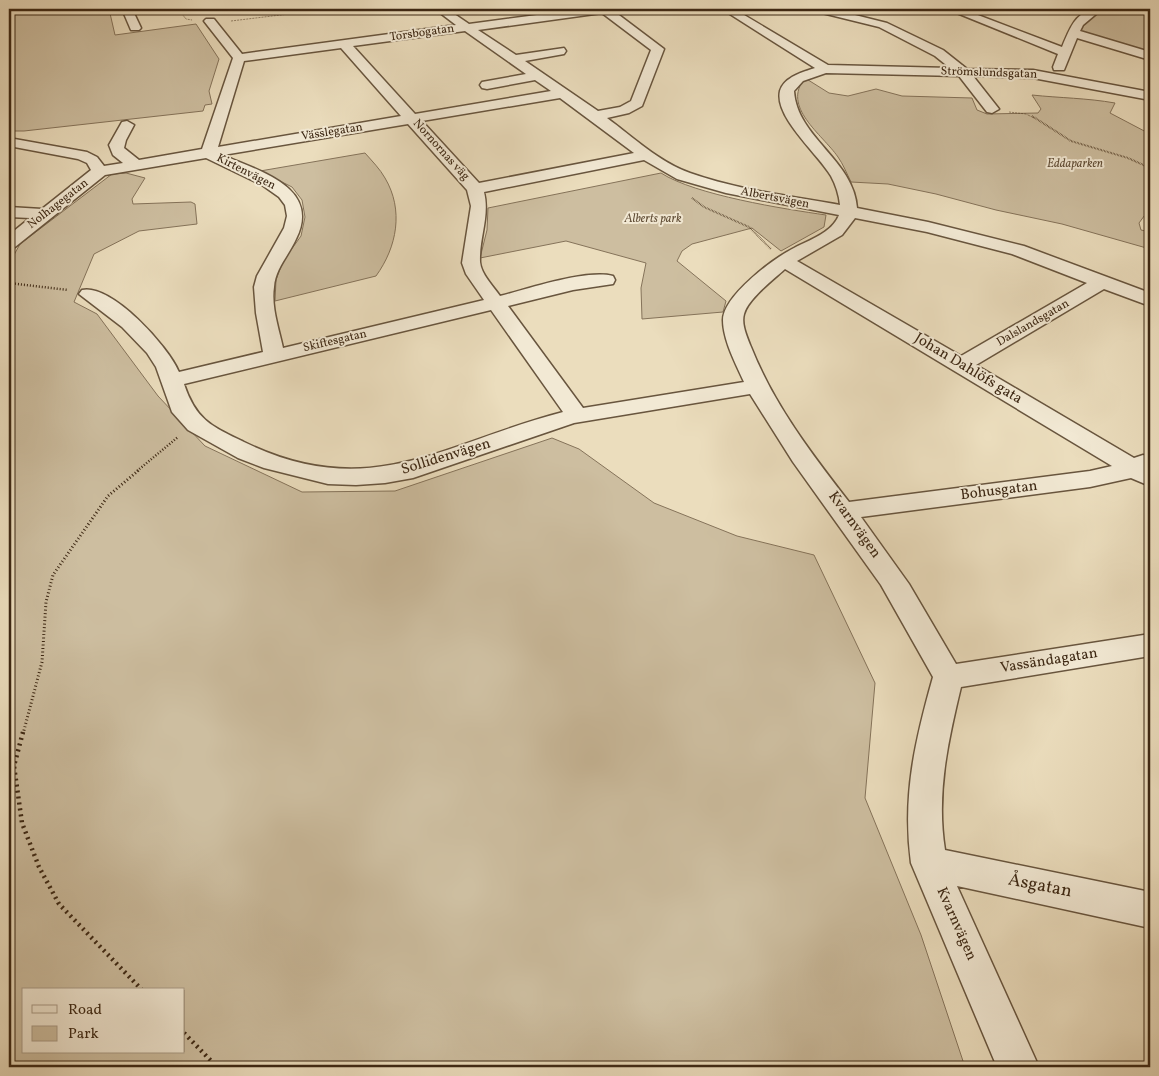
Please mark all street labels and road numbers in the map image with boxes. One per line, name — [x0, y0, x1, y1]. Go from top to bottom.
street label: Torsbogatan — [389, 21, 455, 45]
street label: Strömslundsgatan — [940, 63, 1038, 83]
street label: Nornornas väg — [409, 116, 473, 184]
street label: Vässlegatan — [300, 119, 364, 145]
street label: Kirtenvägen — [214, 150, 278, 194]
street label: Nolhagegatan — [24, 175, 92, 233]
street label: Albertsvägen — [739, 183, 811, 213]
street label: Dalslandsgatan — [994, 296, 1072, 350]
street label: Skiftesgatan — [302, 326, 368, 356]
street label: Johan Dahlöfs gata — [910, 328, 1026, 410]
street label: Sollidenvägen — [399, 433, 493, 481]
street label: Bohusgatan — [959, 476, 1039, 506]
street label: Kvarnvägen — [822, 487, 886, 563]
street label: Vassändagatan — [999, 643, 1099, 679]
street label: Åsgatan — [1006, 868, 1074, 904]
street label: Kvarnvägen — [930, 884, 982, 964]

